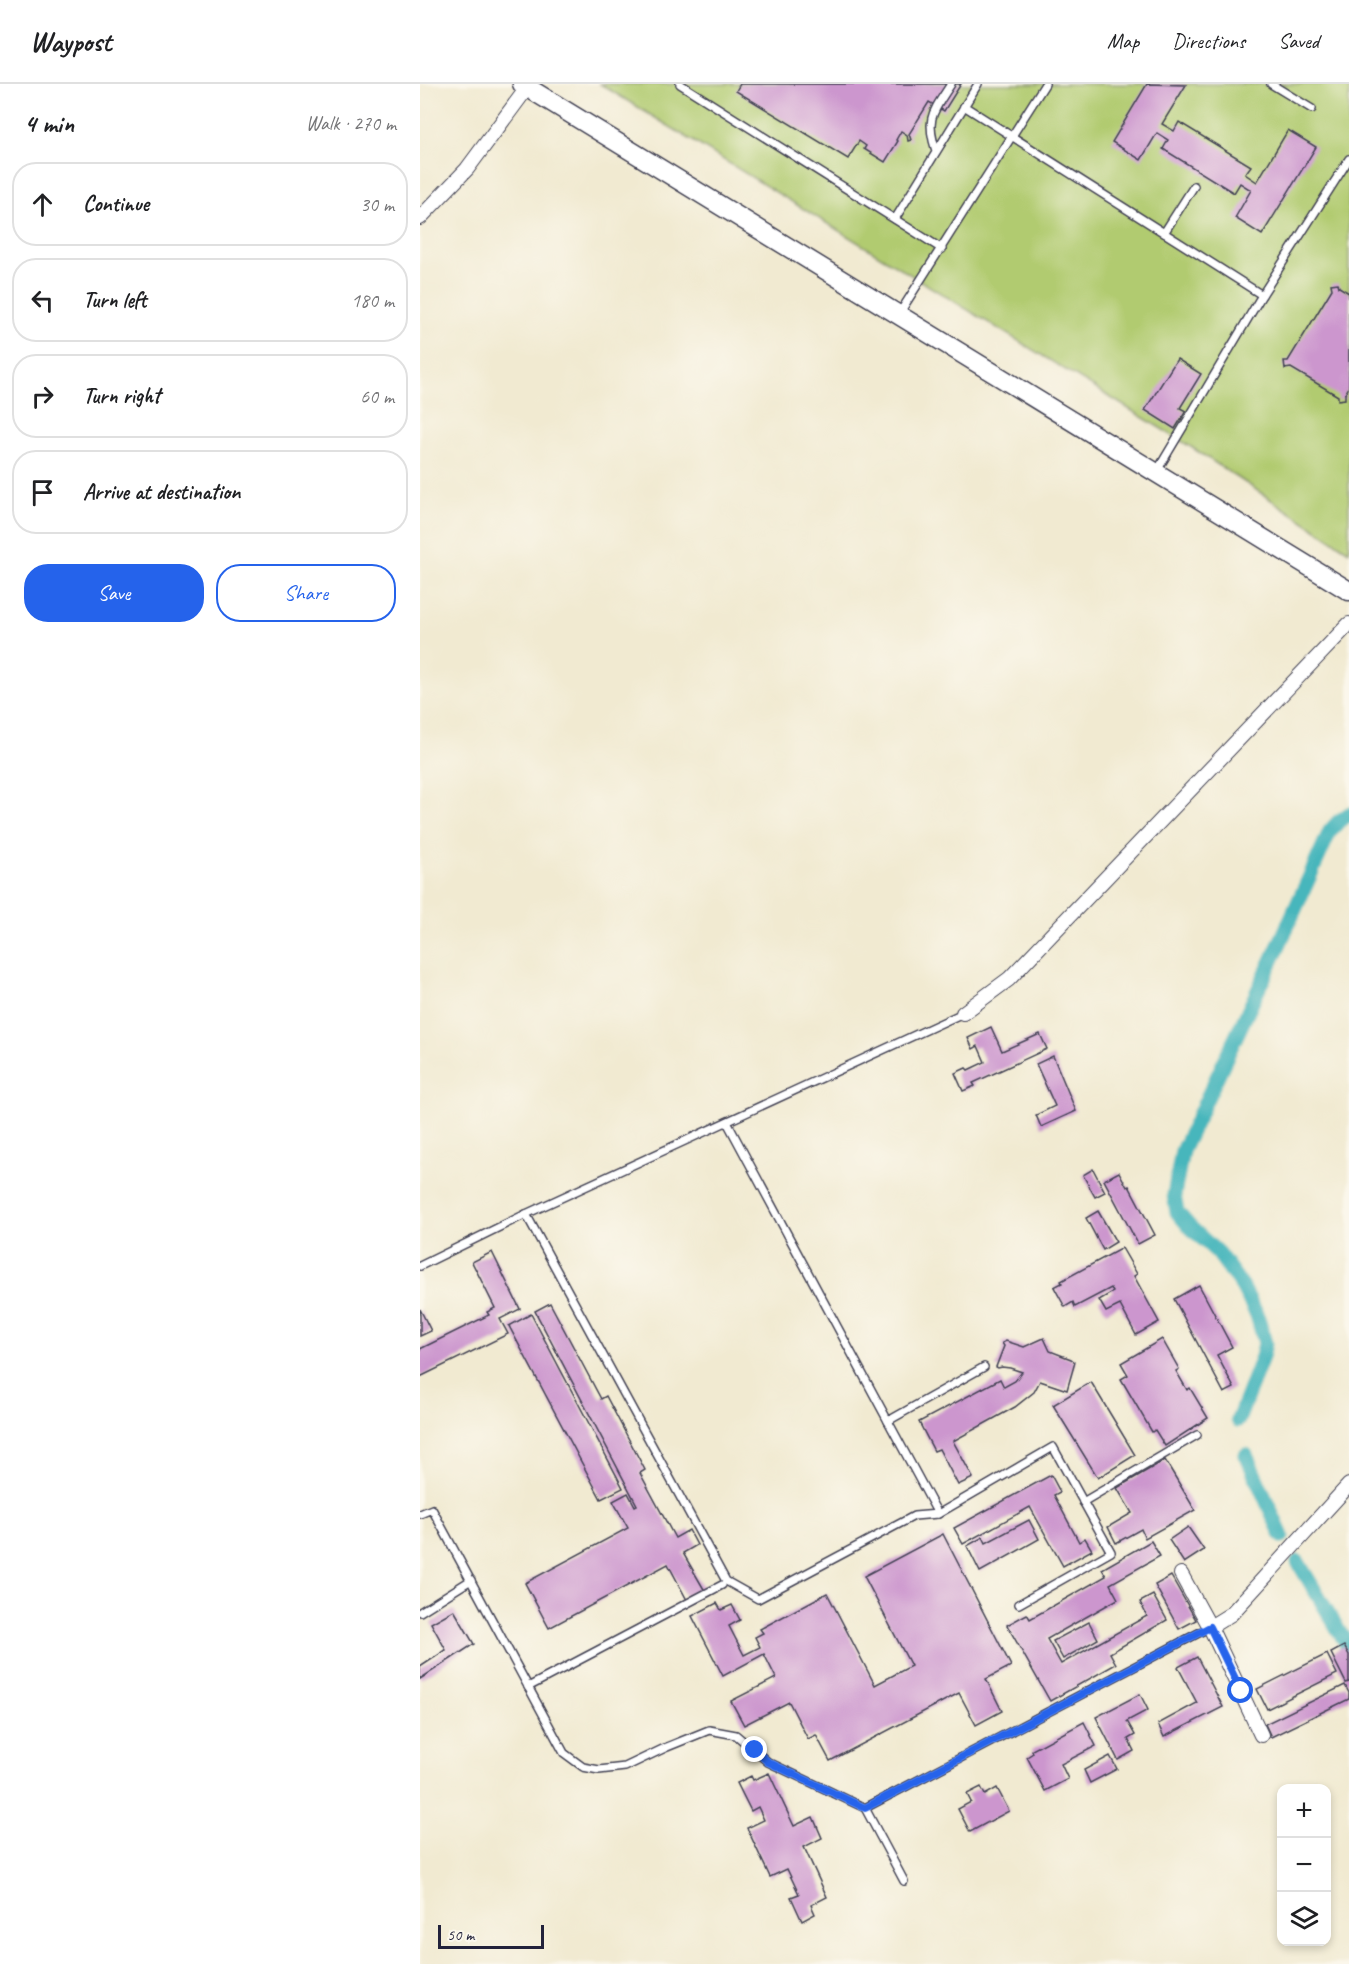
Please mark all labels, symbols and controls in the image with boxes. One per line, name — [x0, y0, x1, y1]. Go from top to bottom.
text: Waypost — [30, 24, 111, 59]
text: Map — [1107, 28, 1139, 54]
text: Directions — [1172, 28, 1245, 54]
text: Saved — [1278, 28, 1319, 54]
text: 4 min — [24, 107, 74, 140]
text: Walk · 270 m — [306, 111, 396, 136]
icon: ahead — [26, 188, 59, 221]
text: Continue — [83, 190, 149, 218]
text: 30 m — [360, 192, 394, 217]
icon: left — [26, 284, 59, 317]
text: Turn left — [83, 286, 147, 314]
text: 180 m — [351, 288, 394, 313]
icon: right — [26, 380, 59, 413]
text: Turn right — [83, 382, 160, 410]
text: 60 m — [360, 384, 394, 409]
icon: arrive — [26, 476, 59, 509]
text: Arrive at destination — [83, 478, 240, 506]
button: Save — [24, 564, 204, 622]
button: Share — [216, 564, 396, 622]
route start — [1227, 1677, 1253, 1703]
route end — [741, 1736, 767, 1762]
map controls — [1277, 1784, 1331, 1946]
button: + — [1277, 1784, 1331, 1838]
button: − — [1277, 1838, 1331, 1892]
button: layers — [1277, 1892, 1331, 1946]
scale bar — [438, 1922, 544, 1950]
text: 50 m — [447, 1925, 474, 1945]

